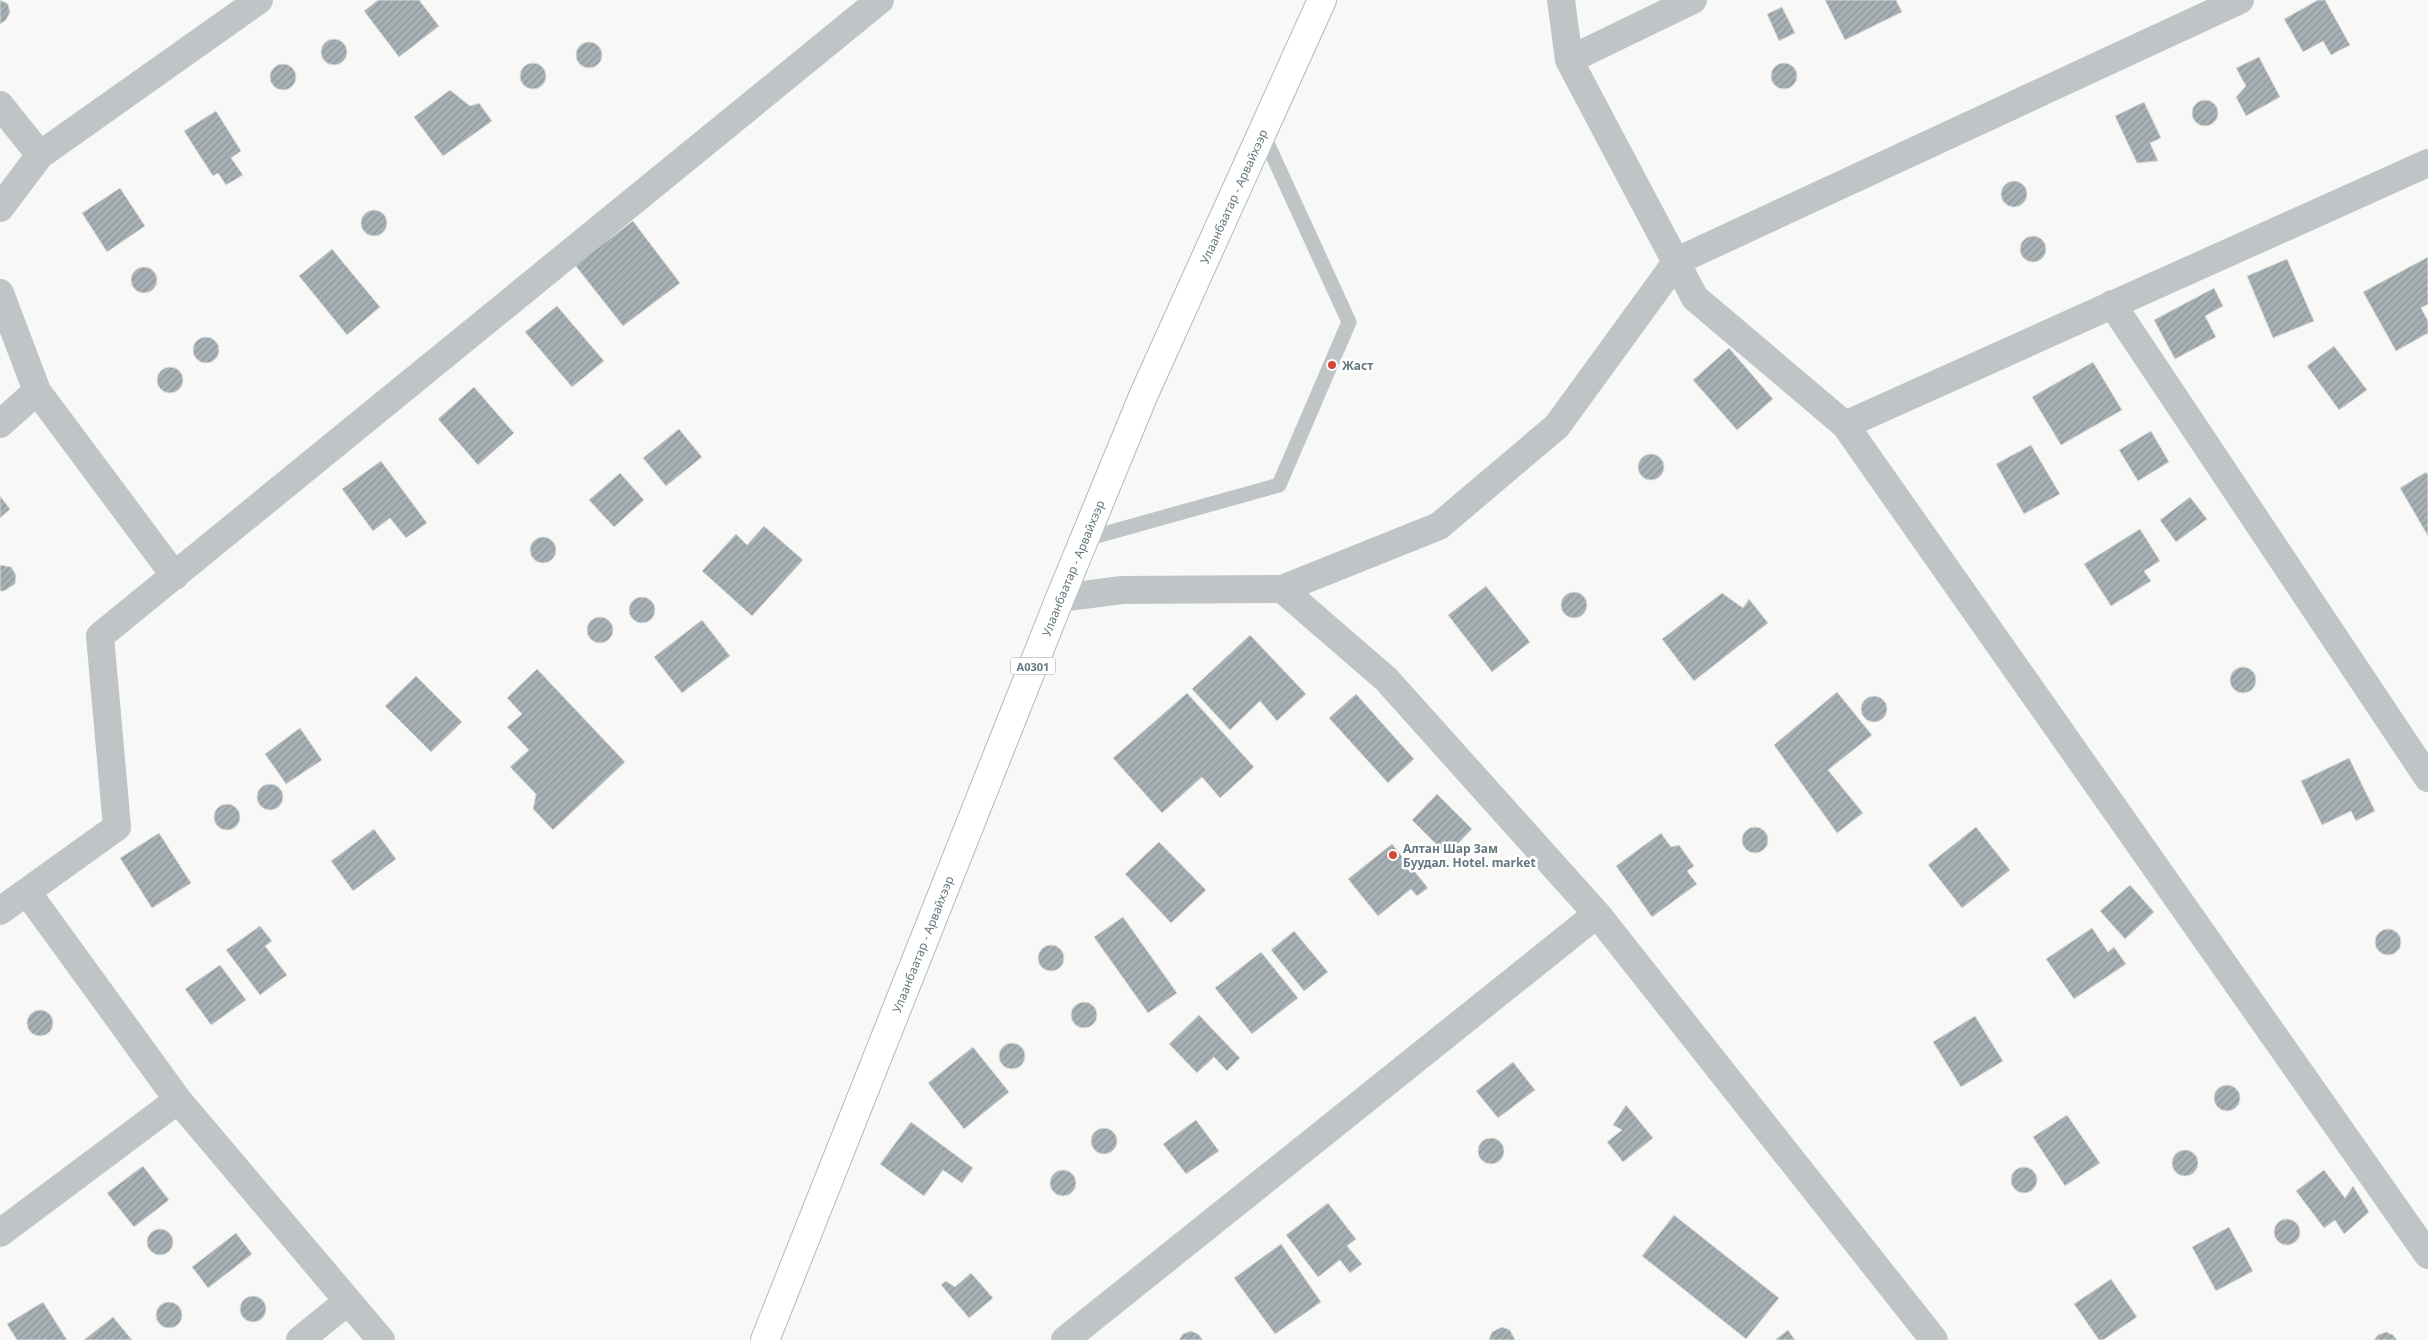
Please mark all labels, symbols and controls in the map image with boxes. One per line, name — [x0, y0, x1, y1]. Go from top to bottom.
street label: Улаанбаатар - Арвайхээр — [1196, 126, 1271, 266]
place label: Жаст — [1342, 357, 1373, 374]
marker: Жаст — [1326, 359, 1338, 371]
street label: Улаанбаатар - Арвайхээр — [1037, 497, 1108, 639]
road number: A0301 — [1010, 658, 1056, 674]
place label: Алтан Шар Зам Буудал. Hotel. market — [1403, 840, 1536, 871]
marker: Алтан Шар Зам Буудал. Hotel. market — [1387, 849, 1399, 861]
street label: Улаанбаатар - Арвайхээр — [888, 873, 957, 1015]

